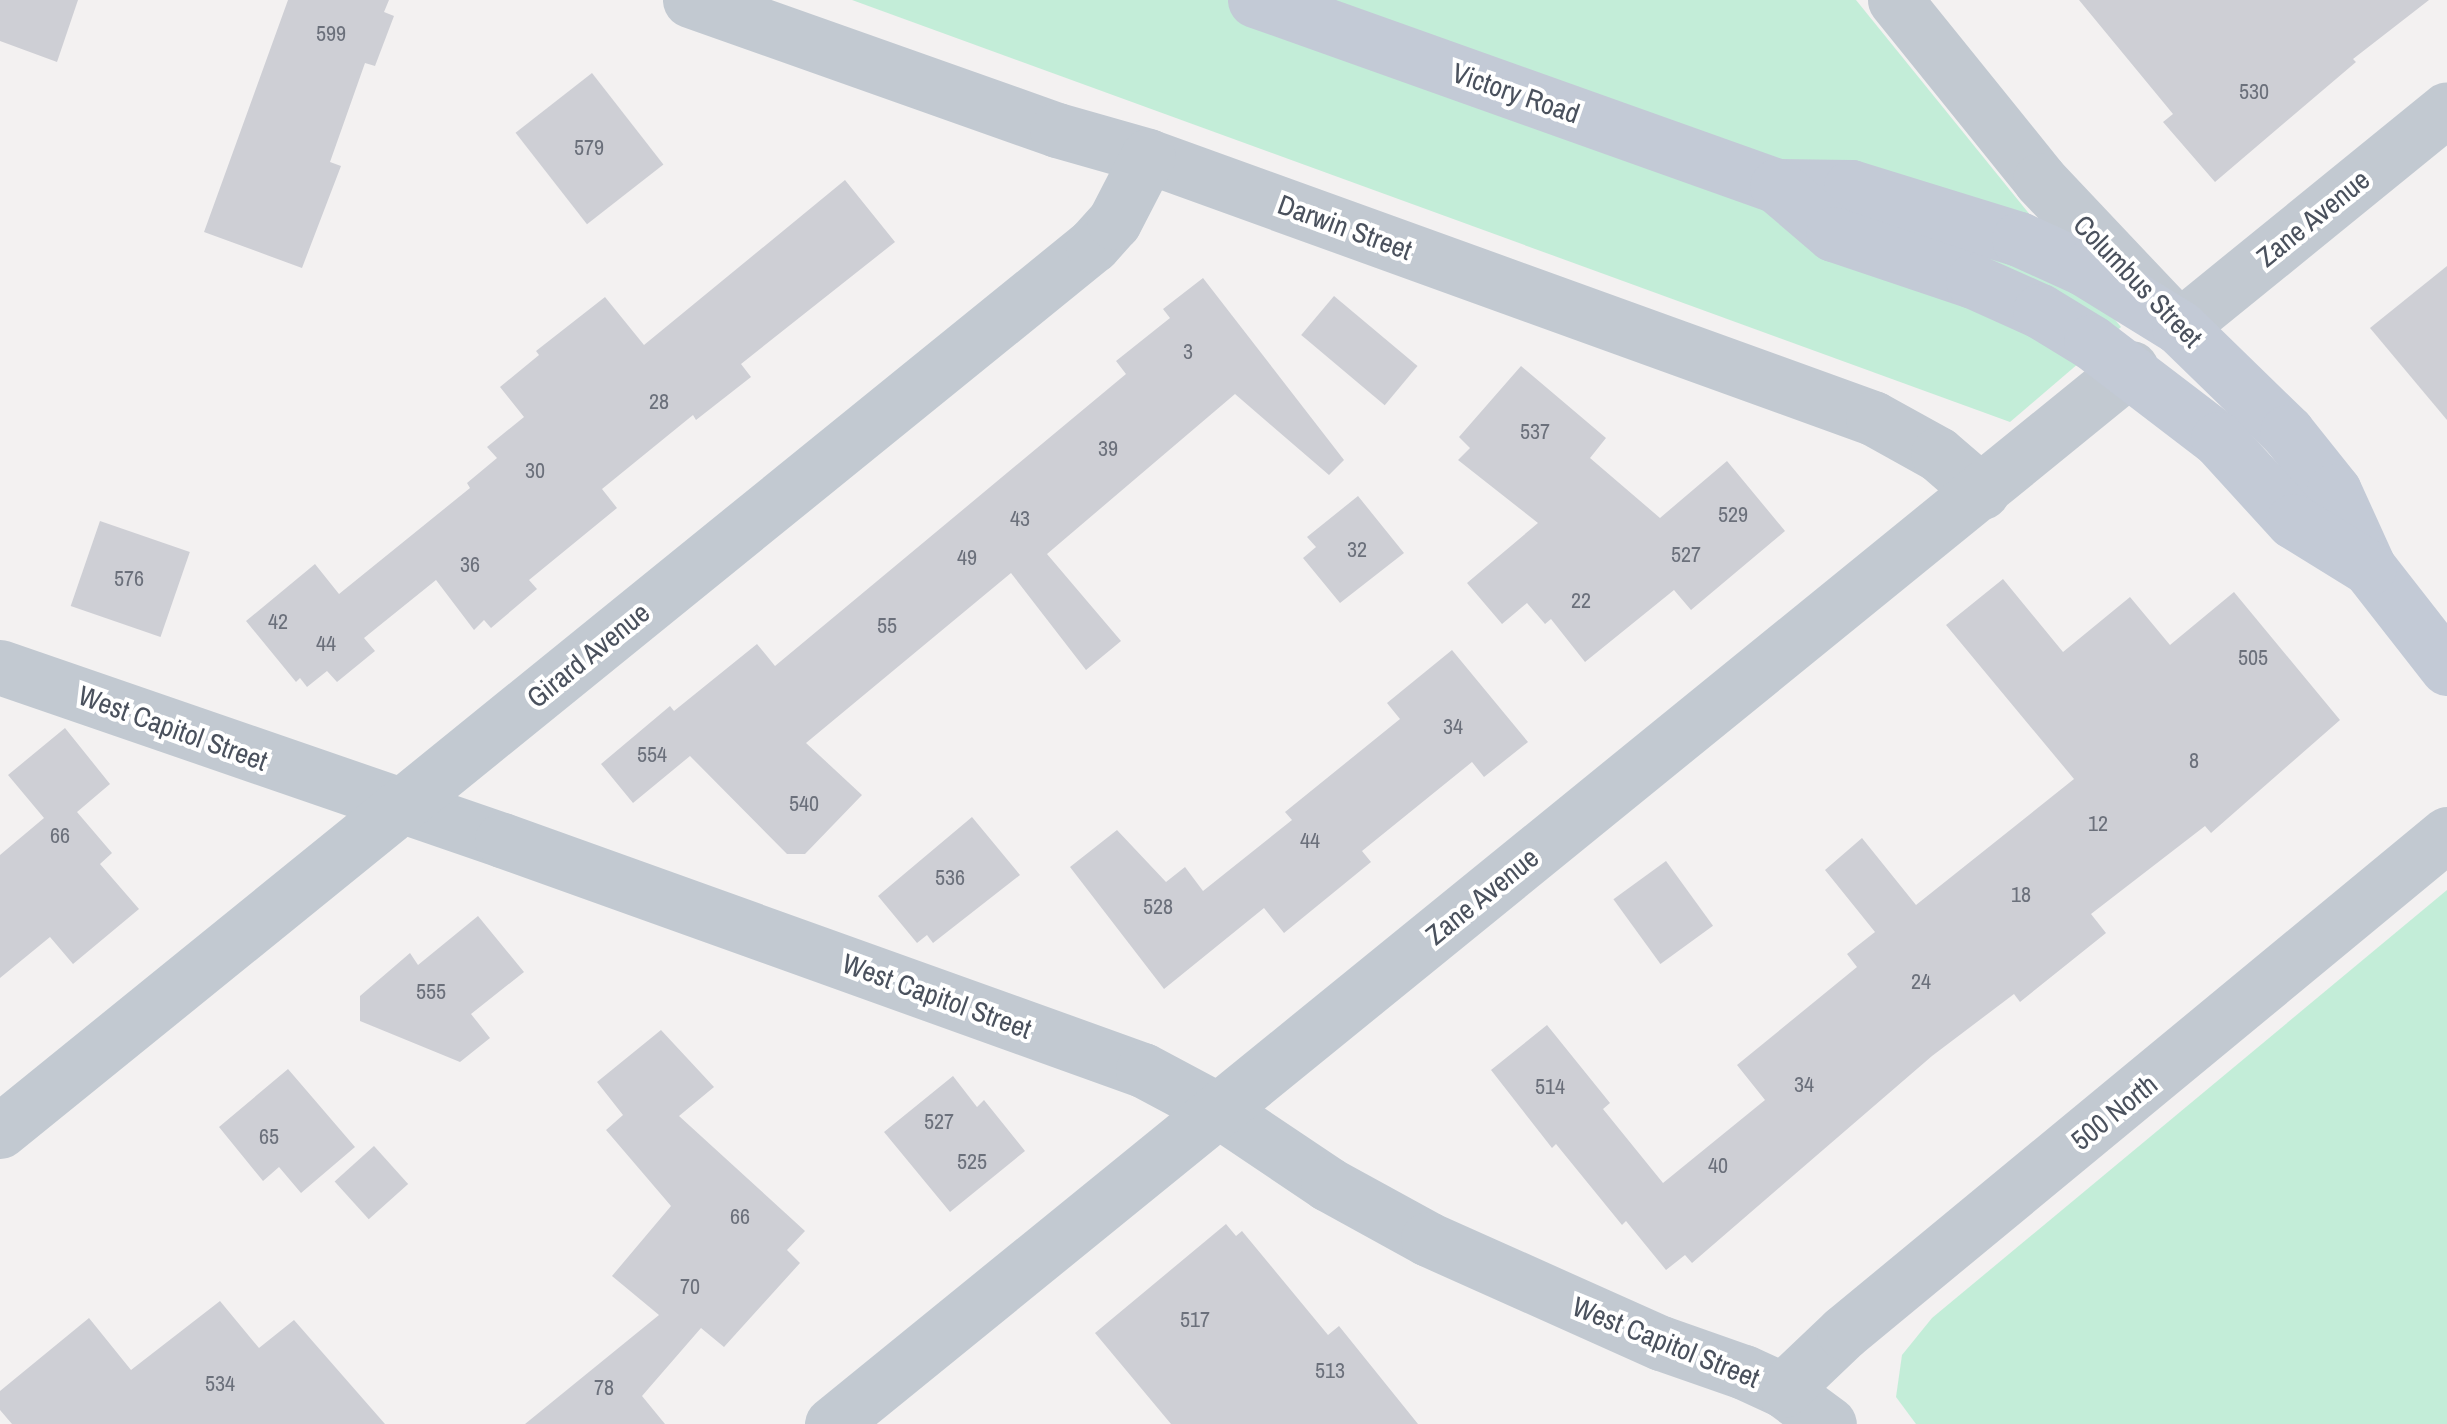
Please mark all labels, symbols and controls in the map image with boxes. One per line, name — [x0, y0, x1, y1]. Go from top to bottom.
house number: 599 — [316, 21, 346, 47]
street label: Victory Road — [1448, 56, 1584, 130]
house number: 530 — [2239, 79, 2269, 105]
house number: 579 — [574, 135, 604, 161]
street label: Zane Avenue — [2250, 162, 2376, 274]
street label: Darwin Street — [1273, 187, 1417, 267]
street label: Columbus Street — [2067, 208, 2209, 354]
house number: 3 — [1183, 339, 1193, 365]
house number: 28 — [649, 389, 669, 415]
house number: 537 — [1520, 419, 1550, 445]
house number: 39 — [1098, 436, 1118, 462]
house number: 30 — [525, 458, 545, 484]
house number: 529 — [1718, 502, 1748, 528]
house number: 43 — [1010, 506, 1030, 532]
house number: 32 — [1347, 537, 1367, 563]
house number: 527 — [1671, 542, 1701, 568]
house number: 49 — [957, 545, 977, 571]
house number: 36 — [460, 552, 480, 578]
house number: 576 — [114, 566, 144, 592]
house number: 22 — [1571, 588, 1591, 614]
street label: Girard Avenue — [520, 595, 656, 715]
house number: 42 — [268, 609, 288, 635]
house number: 55 — [877, 613, 897, 639]
house number: 44 — [316, 631, 336, 657]
house number: 505 — [2238, 645, 2268, 671]
street label: West Capitol Street — [74, 678, 272, 778]
house number: 34 — [1443, 714, 1463, 740]
house number: 554 — [637, 742, 667, 768]
house number: 8 — [2189, 748, 2199, 774]
house number: 540 — [789, 791, 819, 817]
house number: 12 — [2088, 811, 2108, 837]
house number: 66 — [50, 823, 70, 849]
house number: 44 — [1300, 828, 1320, 854]
street label: Zane Avenue — [1419, 840, 1545, 952]
house number: 536 — [935, 865, 965, 891]
house number: 18 — [2011, 882, 2031, 908]
house number: 528 — [1143, 894, 1173, 920]
street label: West Capitol Street — [838, 946, 1036, 1046]
house number: 24 — [1911, 969, 1931, 995]
house number: 555 — [416, 979, 446, 1005]
street label: 500 North — [2064, 1067, 2164, 1157]
house number: 34 — [1794, 1072, 1814, 1098]
house number: 514 — [1535, 1074, 1565, 1100]
house number: 527 — [924, 1109, 954, 1135]
house number: 65 — [259, 1124, 279, 1150]
house number: 525 — [957, 1149, 987, 1175]
house number: 40 — [1708, 1153, 1728, 1179]
house number: 66 — [730, 1204, 750, 1230]
house number: 70 — [680, 1274, 700, 1300]
street label: West Capitol Street — [1568, 1289, 1764, 1395]
house number: 517 — [1180, 1307, 1210, 1333]
house number: 513 — [1315, 1358, 1345, 1384]
house number: 534 — [205, 1371, 235, 1397]
house number: 78 — [594, 1375, 614, 1401]

